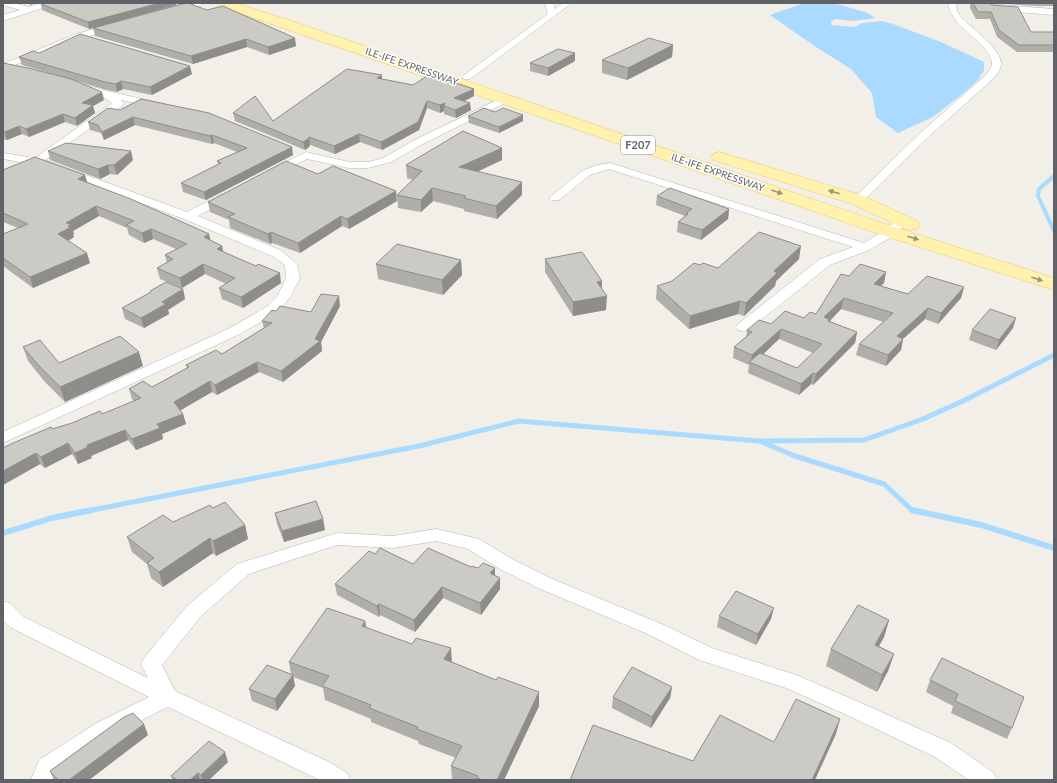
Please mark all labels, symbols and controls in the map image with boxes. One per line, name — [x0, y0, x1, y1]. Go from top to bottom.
street label: ILE-IFE EXPRESSWAY — [364, 44, 461, 88]
road number: F207 — [621, 136, 655, 154]
street label: ILE-IFE EXPRESSWAY — [670, 150, 767, 194]
one-way arrow — [827, 189, 839, 195]
one-way arrow — [771, 190, 783, 196]
one-way arrow — [907, 235, 919, 241]
one-way arrow — [1031, 276, 1043, 282]

